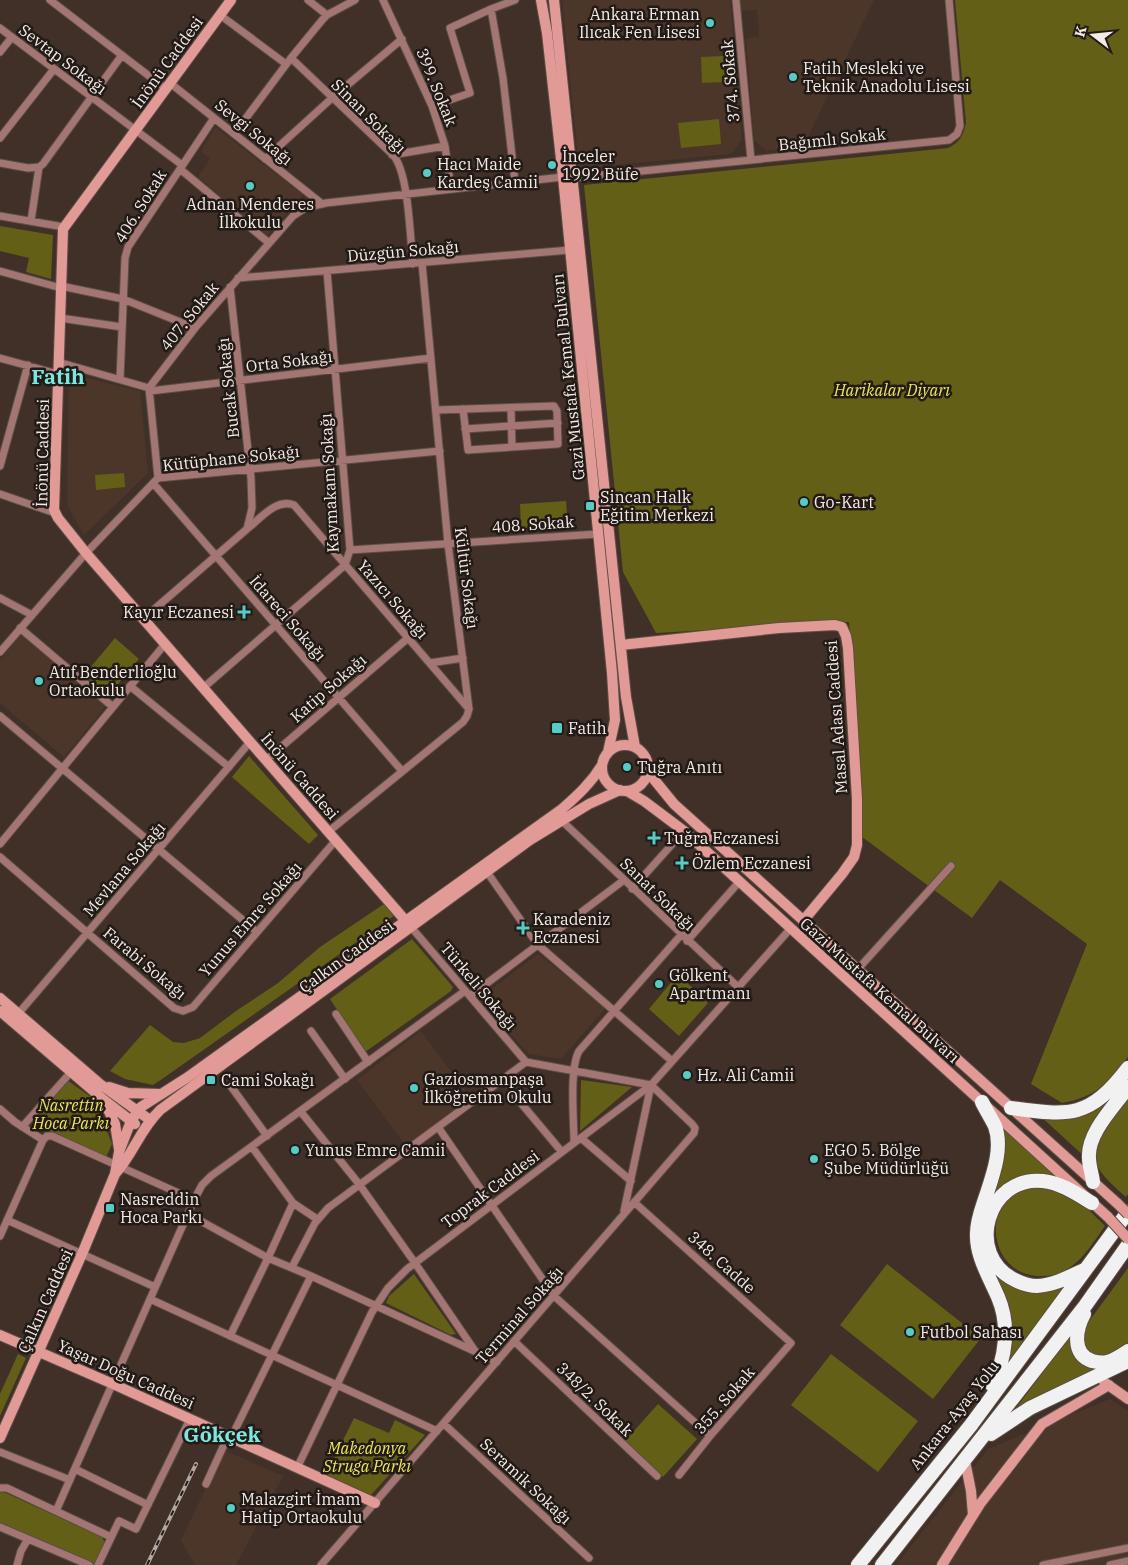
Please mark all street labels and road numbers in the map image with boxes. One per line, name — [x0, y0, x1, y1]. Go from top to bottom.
street label: İnönü Caddesi — [127, 12, 207, 112]
street label: Sevtap Sokağı — [15, 20, 111, 98]
street label: 374. Sokak — [716, 38, 744, 123]
street label: 399. Sokak — [412, 45, 462, 130]
street label: Sinan Sokağı — [327, 74, 411, 158]
street label: Sevgi Sokağı — [211, 95, 297, 169]
street label: Bağımlı Sokak — [777, 123, 887, 155]
street label: 406. Sokak — [110, 165, 171, 246]
street label: Düzgün Sokağı — [346, 236, 460, 266]
street label: Gazi Mustafa Kemal Bulvarı — [547, 273, 589, 481]
street label: 407. Sokak — [155, 277, 223, 354]
street label: Bucak Sokağı — [213, 337, 243, 439]
street label: Orta Sokağı — [245, 346, 333, 376]
street label: İnönü Caddesi — [31, 399, 53, 507]
street label: Kaymakam Sokağı — [315, 413, 343, 553]
street label: Kütüphane Sokağı — [162, 441, 300, 475]
street label: 408. Sokak — [491, 511, 576, 537]
street label: Kültür Sokağı — [451, 526, 483, 630]
street label: Yazıcı Sokağı — [353, 555, 433, 643]
street label: İdareci Sokağı — [245, 571, 331, 665]
street label: Masal Adası Caddesi — [821, 640, 851, 794]
street label: Katip Sokağı — [286, 650, 370, 726]
street label: İnönü Caddesi — [257, 729, 343, 823]
street label: Mevlana Sokağı — [79, 818, 169, 920]
street label: Sanat Sokağı — [616, 853, 700, 935]
street label: Yunus Emre Sokağı — [195, 857, 305, 981]
street label: Gazi Mustafa Kemal Bulvarı — [796, 913, 964, 1067]
street label: Çalkın Caddesi — [295, 915, 397, 997]
street label: Farabi Sokağı — [99, 922, 191, 1004]
street label: Türkeli Sokağı — [436, 938, 522, 1034]
street label: Toprak Caddesi — [437, 1146, 543, 1232]
street label: 348. Cadde — [684, 1227, 760, 1297]
street label: Çalkın Caddesi — [13, 1246, 77, 1356]
street label: Terminal Sokağı — [471, 1262, 567, 1368]
street label: Yaşar Doğu Caddesi — [54, 1335, 198, 1413]
street label: Ankara-Ayaş Yolu — [905, 1356, 1003, 1474]
street label: 348/2. Sokak — [553, 1358, 638, 1441]
street label: 355. Sokak — [689, 1362, 759, 1438]
street label: Seramik Sokağı — [476, 1434, 576, 1528]

